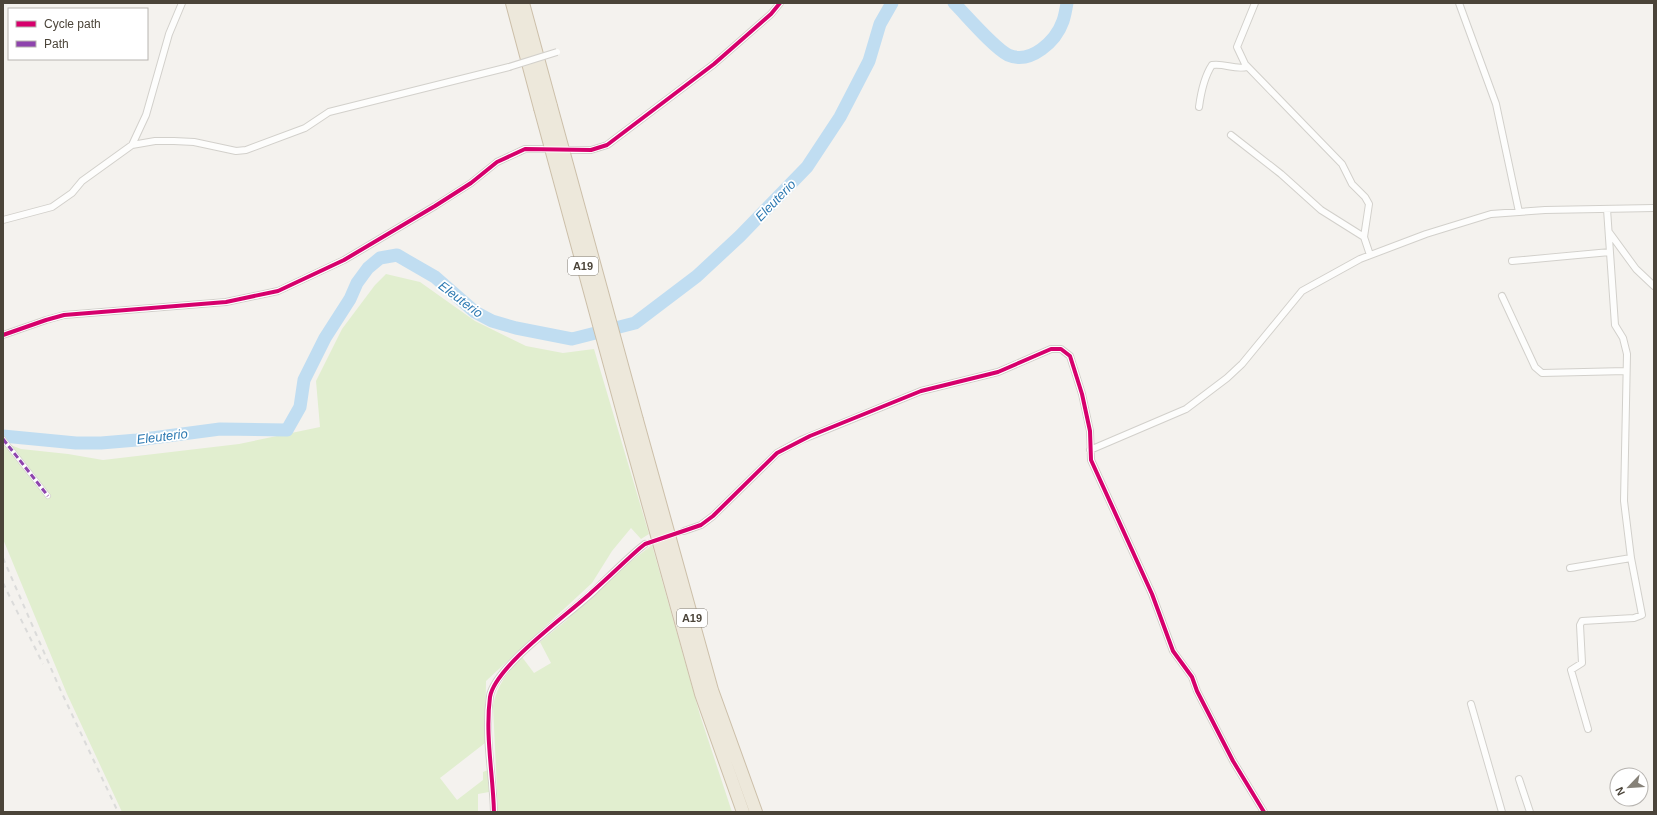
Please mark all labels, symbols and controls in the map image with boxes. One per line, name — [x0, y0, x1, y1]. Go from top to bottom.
legend — [8, 8, 148, 60]
text: Cycle path — [44, 17, 101, 31]
text: Path — [44, 37, 69, 51]
water label: Eleuterio — [752, 177, 799, 224]
road number: A19 — [568, 257, 598, 275]
water label: Eleuterio — [436, 278, 486, 321]
water label: Eleuterio — [136, 426, 188, 447]
road number: A19 — [677, 609, 707, 627]
north arrow — [1609, 767, 1649, 807]
text: N — [1613, 785, 1627, 797]

